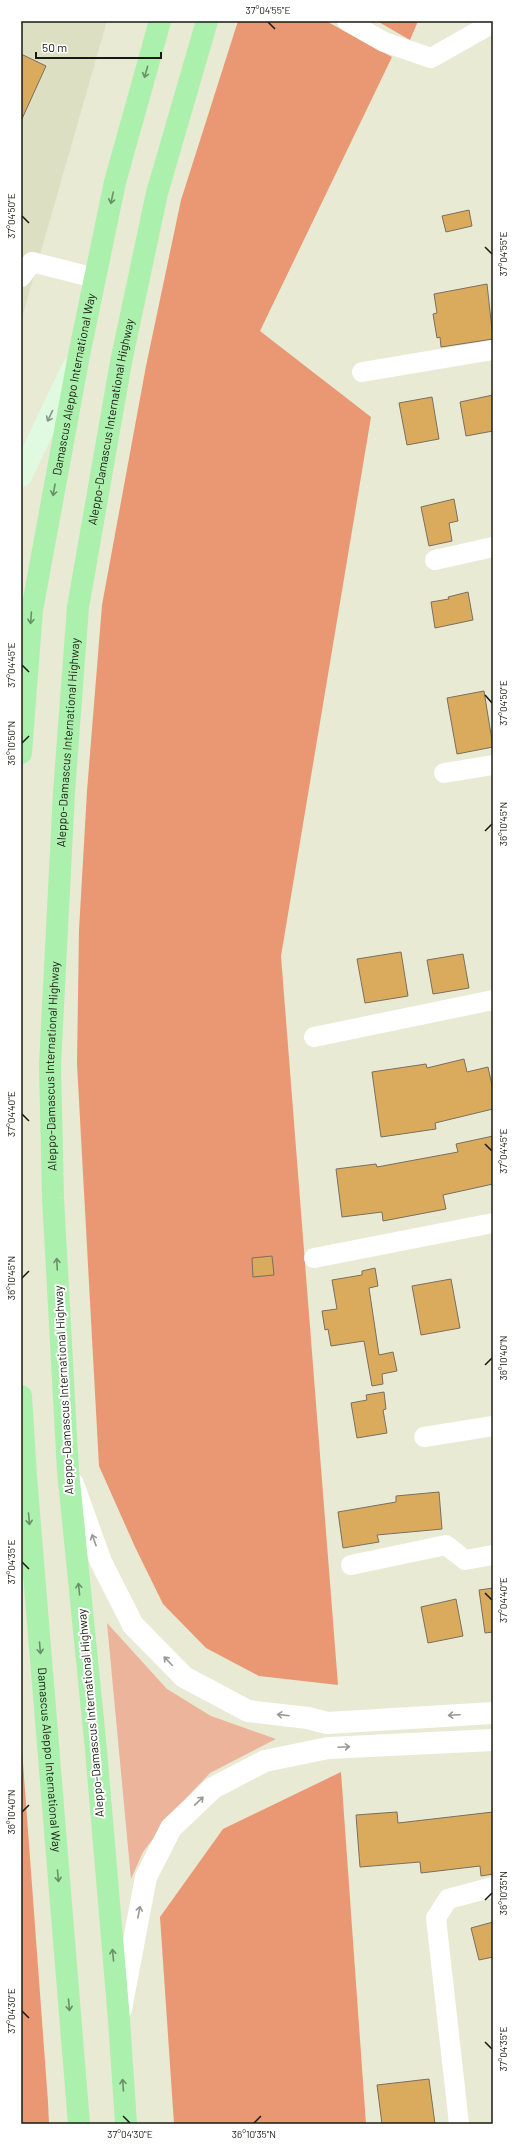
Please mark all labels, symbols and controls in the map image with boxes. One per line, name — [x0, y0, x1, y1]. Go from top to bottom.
text: 37°04'55"E — [246, 4, 290, 16]
scale bar — [36, 34, 161, 60]
text: 50 m — [42, 40, 67, 54]
one-way arrow — [142, 65, 149, 78]
one-way arrow — [107, 191, 115, 204]
text: 37°04'50"E — [5, 193, 17, 239]
text: 37°04'55"E — [497, 232, 509, 276]
street label: Damascus Aleppo International Way — [49, 291, 98, 476]
street label: Aleppo-Damascus International Highway — [84, 317, 136, 526]
one-way arrow — [46, 409, 53, 421]
one-way arrow — [50, 483, 58, 496]
one-way arrow — [28, 611, 35, 624]
street label: Aleppo-Damascus International Highway — [53, 637, 82, 848]
text: 37°04'45"E — [5, 642, 17, 688]
text: 37°04'50"E — [497, 680, 509, 726]
text: 36°10'50"N — [5, 721, 17, 765]
text: 36°10'45"N — [497, 802, 509, 846]
street label: Aleppo-Damascus International Highway — [42, 960, 61, 1171]
text: 37°04'40"E — [5, 1091, 17, 1137]
text: 37°04'45"E — [497, 1128, 509, 1174]
text: 36°10'45"N — [5, 1256, 17, 1300]
one-way arrow — [53, 1258, 60, 1271]
street label: Aleppo-Damascus International Highway — [51, 1285, 75, 1495]
text: 36°10'40"N — [497, 1335, 509, 1381]
one-way arrow — [26, 1512, 33, 1525]
one-way arrow — [89, 1535, 97, 1547]
text: 37°04'35"E — [5, 1540, 17, 1585]
text: 37°04'40"E — [497, 1577, 509, 1623]
one-way arrow — [76, 1583, 83, 1596]
street label: Aleppo-Damascus International Highway — [74, 1608, 106, 1818]
one-way arrow — [36, 1641, 43, 1654]
one-way arrow — [163, 1656, 173, 1666]
street label: Damascus Aleppo International Way — [36, 1667, 65, 1853]
one-way arrow — [277, 1711, 290, 1719]
one-way arrow — [448, 1712, 461, 1719]
one-way arrow — [337, 1744, 350, 1751]
text: 36°10'40"N — [5, 1789, 17, 1835]
one-way arrow — [194, 1796, 204, 1806]
one-way arrow — [55, 1869, 62, 1882]
text: 36°10'35"N — [497, 1871, 509, 1915]
one-way arrow — [135, 1906, 143, 1919]
one-way arrow — [110, 1949, 117, 1962]
text: 37°04'30"E — [5, 1988, 17, 2034]
one-way arrow — [65, 1998, 72, 2011]
text: 37°04'35"E — [497, 2027, 509, 2072]
one-way arrow — [120, 2079, 127, 2092]
text: 37°04'30"E — [107, 2128, 153, 2140]
text: 36°10'35"N — [232, 2128, 276, 2140]

